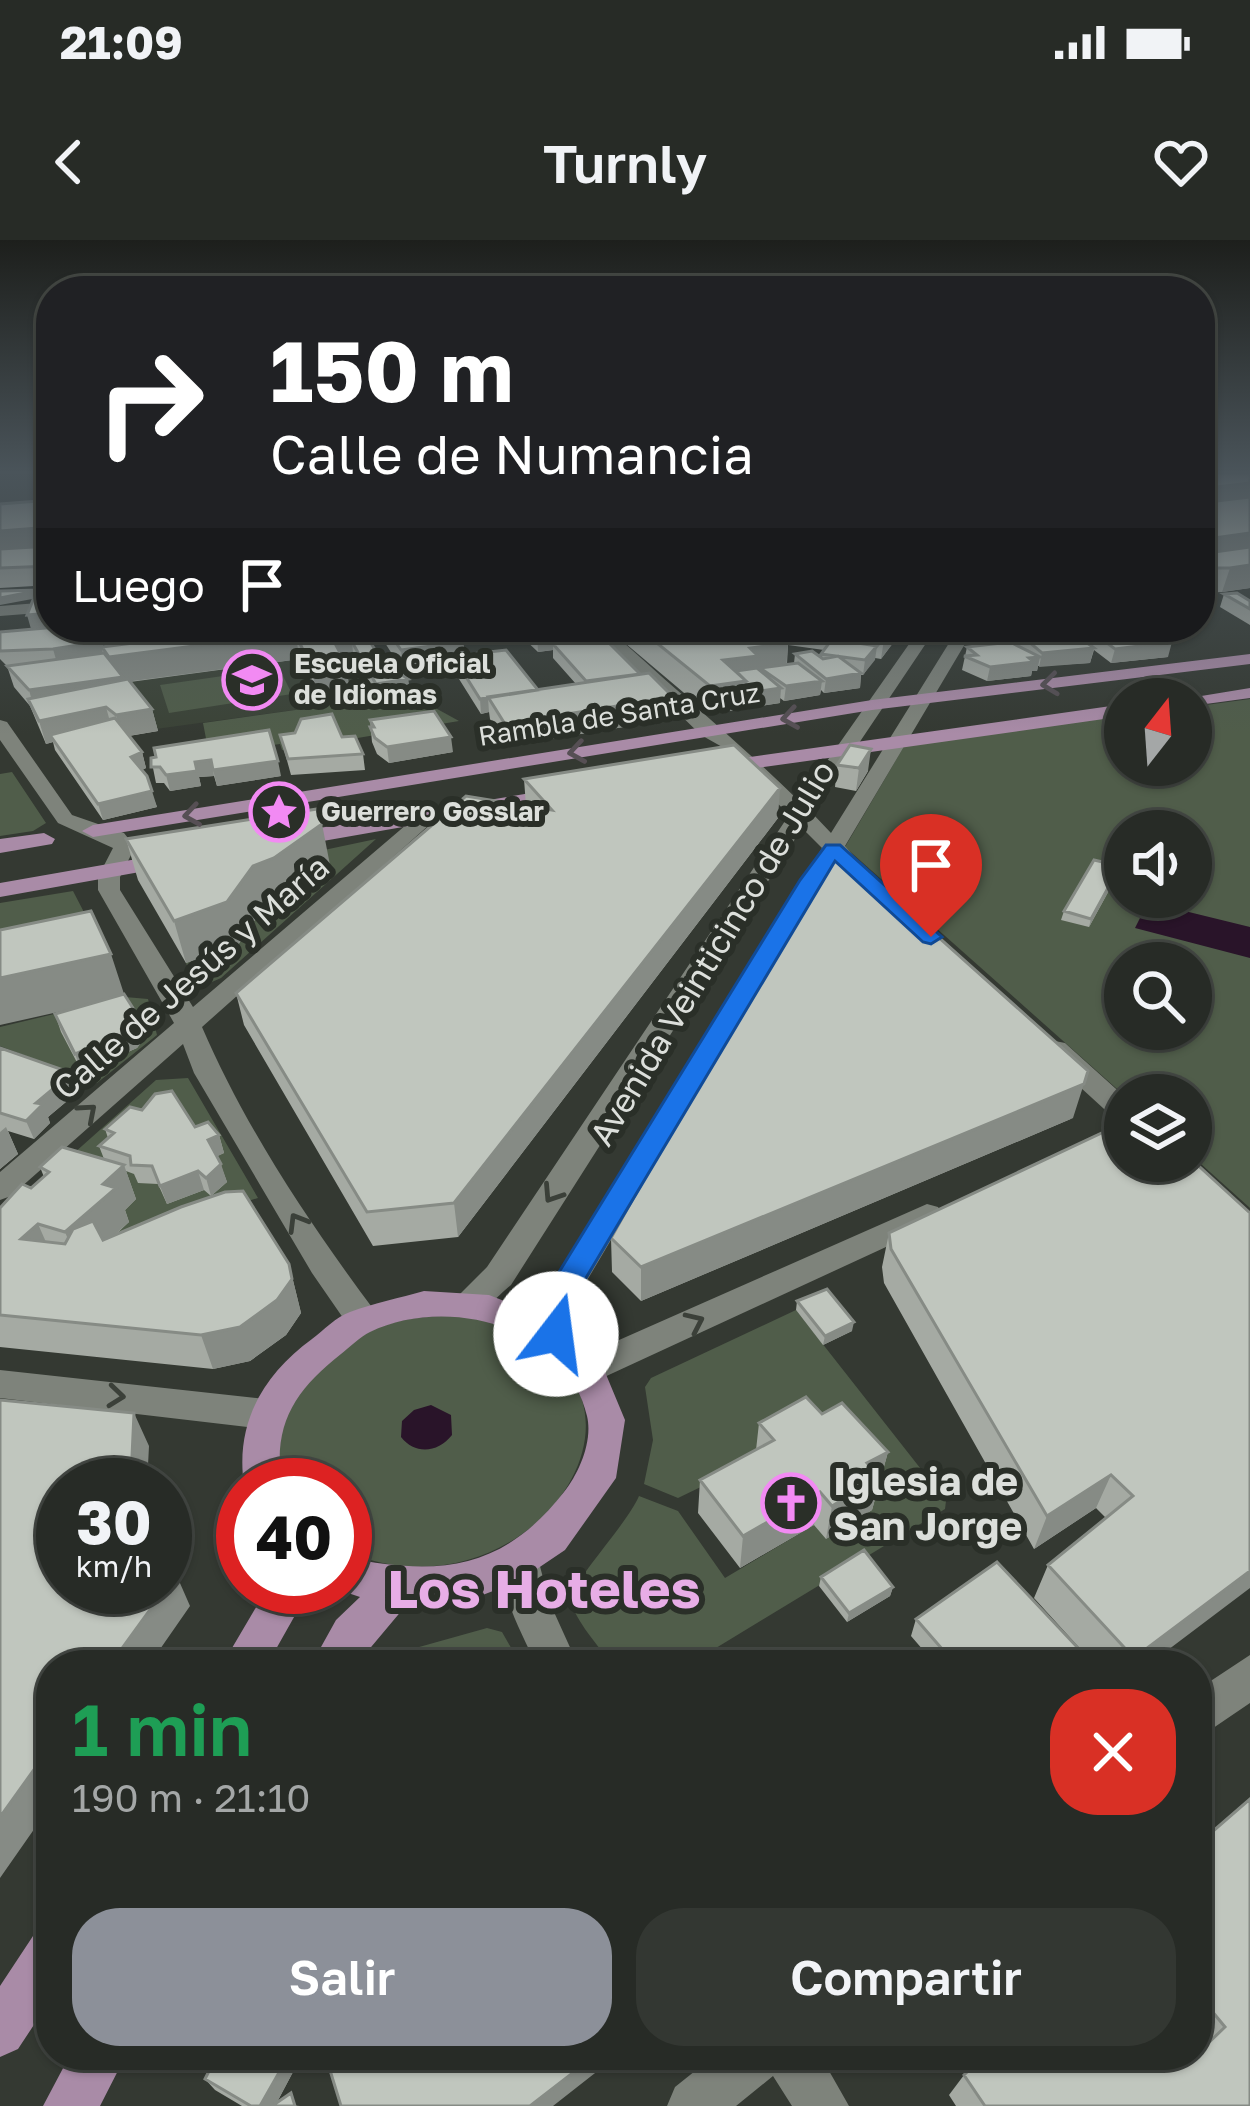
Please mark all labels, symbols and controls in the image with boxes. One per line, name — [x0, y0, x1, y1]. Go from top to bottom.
text: 21:09 — [60, 15, 183, 69]
icon: back — [36, 129, 102, 195]
icon: heart — [1148, 129, 1214, 195]
text: Turnly — [543, 130, 707, 195]
text: 150 m — [270, 320, 514, 420]
icon: right — [72, 324, 228, 480]
text: Calle de Numancia — [270, 421, 754, 486]
icon: arrive — [229, 552, 295, 618]
text: Luego — [72, 558, 205, 612]
place label: Escuela Oficial de Idiomas — [294, 647, 491, 710]
school or university icon: Escuela Oficial de Idiomas — [221, 649, 283, 711]
one-way arrow — [1041, 670, 1060, 696]
street label: Rambla de Santa Cruz — [476, 676, 762, 752]
north arrow — [1104, 678, 1212, 786]
map controls — [1104, 678, 1212, 1182]
one-way arrow — [780, 704, 800, 730]
one-way arrow — [568, 738, 588, 763]
street label: Avenida Veinticinco de Julio — [581, 753, 842, 1152]
place icon: Guerrero Gosslar — [248, 781, 310, 843]
place label: Guerrero Gosslar — [321, 795, 544, 827]
one-way arrow — [183, 801, 203, 826]
button: sound — [1104, 810, 1212, 918]
pin — [880, 814, 982, 937]
icon: arrive — [898, 832, 964, 898]
street label: Calle de Jesús y María — [45, 847, 336, 1107]
button: search — [1104, 942, 1212, 1050]
button: layers — [1104, 1074, 1212, 1182]
one-way arrow — [74, 1104, 96, 1126]
one-way arrow — [544, 1180, 566, 1202]
one-way arrow — [289, 1213, 312, 1235]
position arrow — [493, 1271, 619, 1397]
one-way arrow — [683, 1312, 704, 1336]
one-way arrow — [107, 1383, 126, 1408]
place label: Iglesia de San Jorge — [833, 1457, 1022, 1549]
speed limit sign: 40 — [216, 1458, 372, 1614]
church icon: Iglesia de San Jorge — [760, 1472, 822, 1534]
text: 30 — [76, 1485, 152, 1557]
text: km/h — [76, 1548, 152, 1584]
district label: Los Hoteles — [387, 1555, 701, 1620]
text: 1 min — [72, 1685, 252, 1772]
button: close — [1050, 1689, 1176, 1815]
text: 190 m · 21:10 — [72, 1774, 311, 1821]
button: Salir — [72, 1908, 612, 2046]
button: Compartir — [636, 1908, 1176, 2046]

